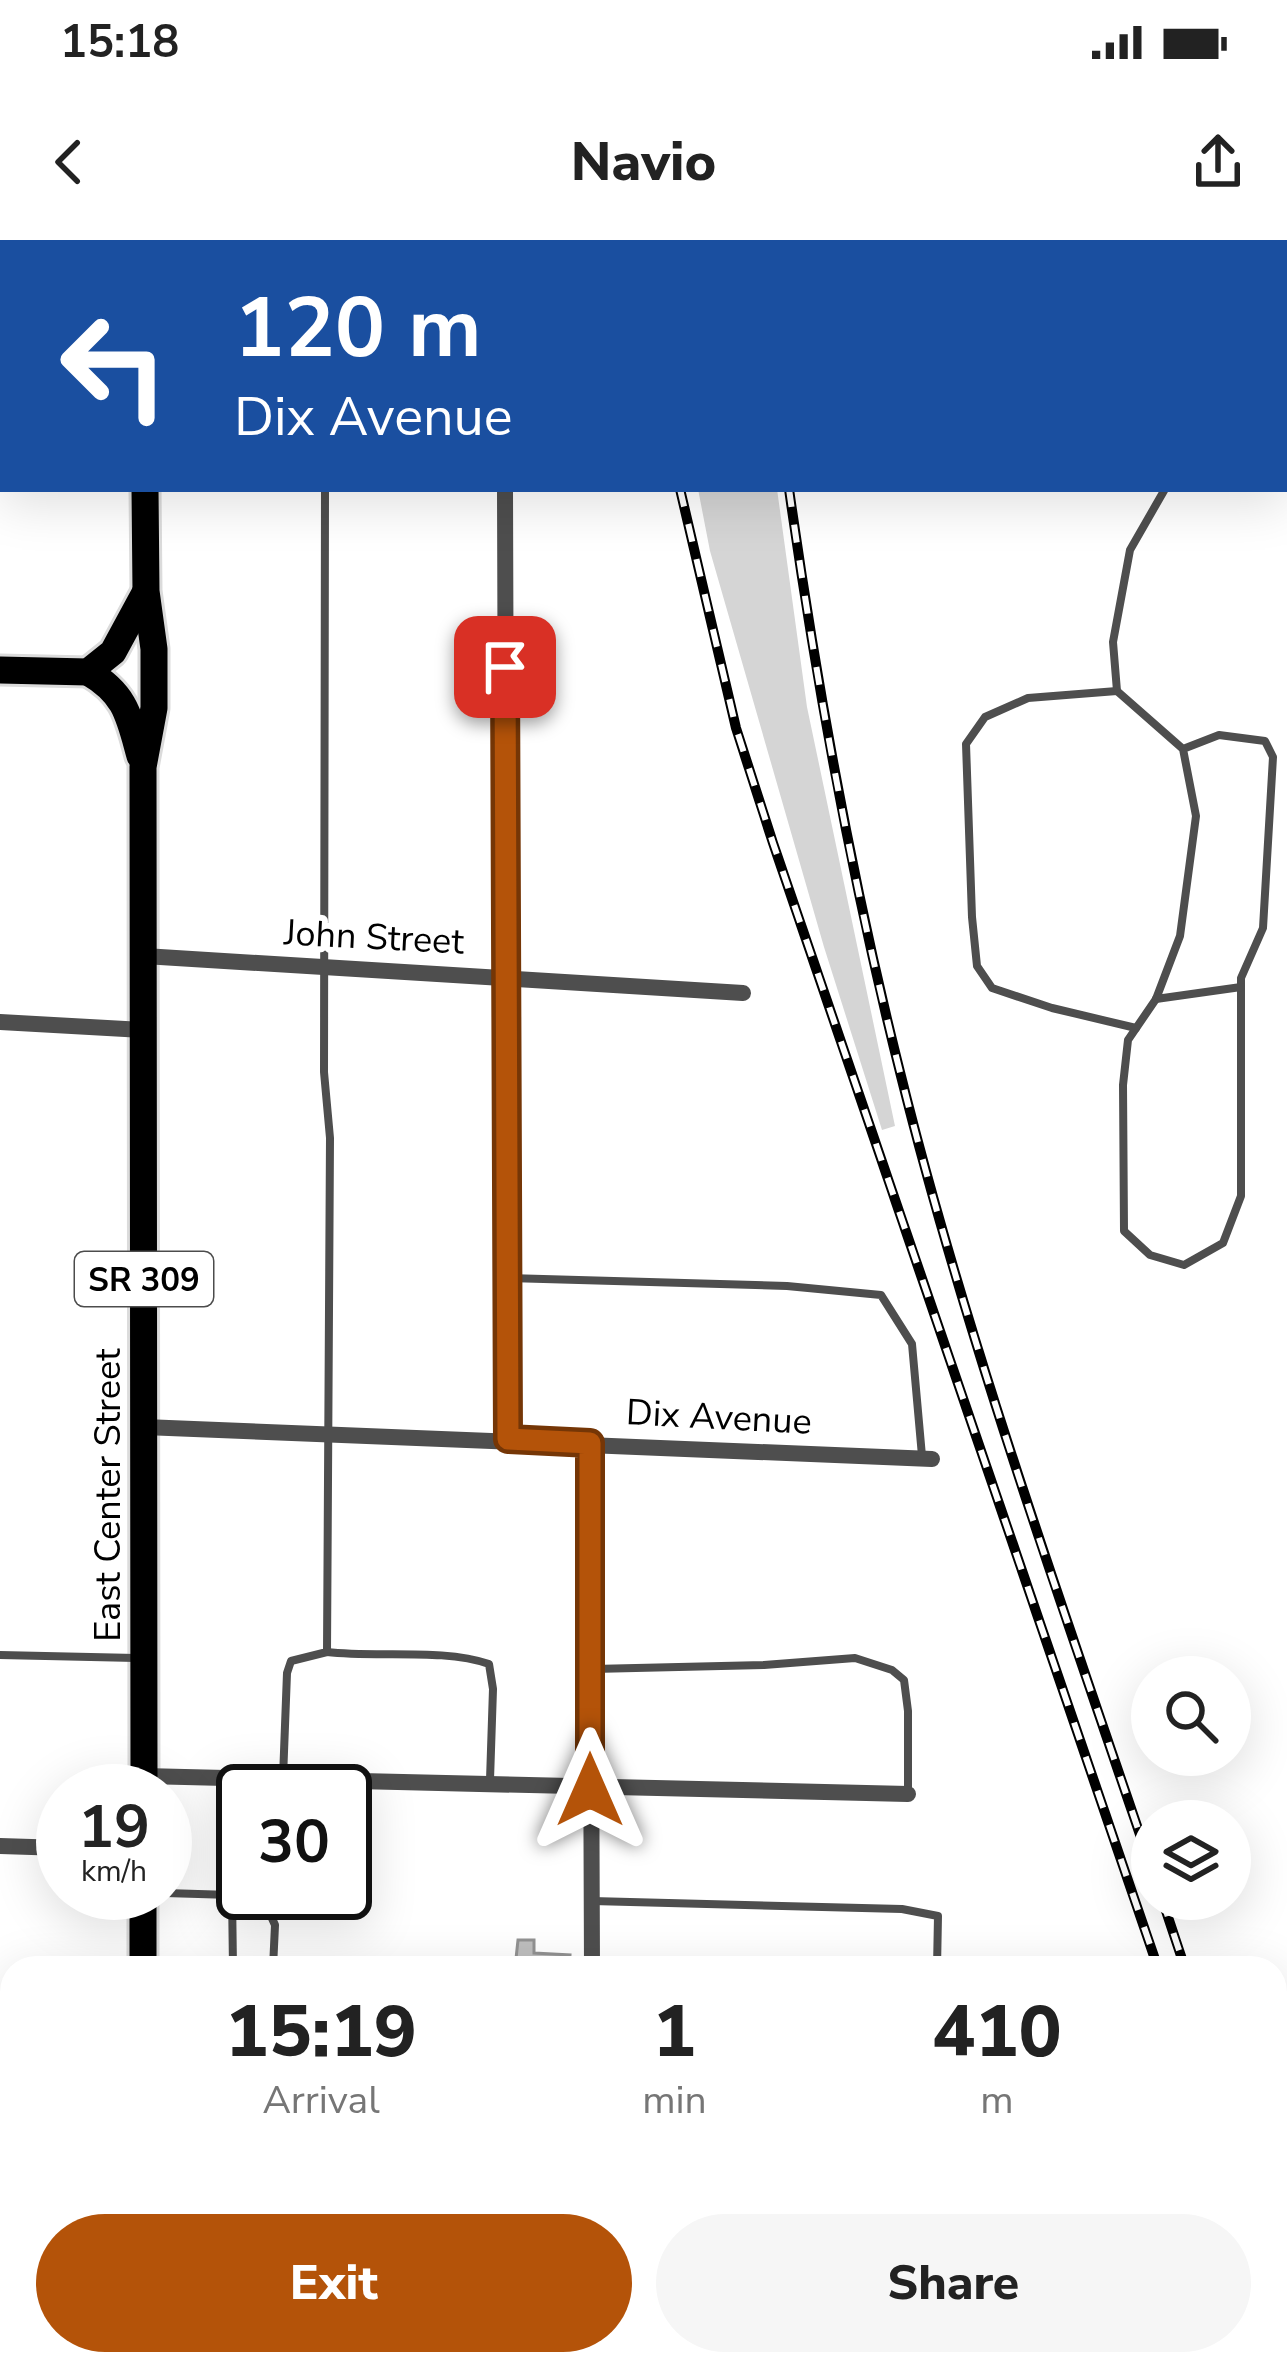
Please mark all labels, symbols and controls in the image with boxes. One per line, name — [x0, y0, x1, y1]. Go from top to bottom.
text: 15:18 — [60, 12, 179, 73]
text: Navio — [571, 125, 716, 199]
icon: back — [36, 129, 102, 195]
icon: share — [1185, 129, 1251, 195]
text: 120 m — [234, 271, 482, 386]
icon: left — [36, 288, 192, 444]
text: Dix Avenue — [234, 380, 513, 454]
pin — [454, 616, 556, 718]
icon: arrive — [472, 634, 538, 700]
street label: John Street — [282, 908, 465, 967]
road number: SR 309 — [75, 1252, 213, 1306]
street label: East Center Street — [84, 1348, 133, 1642]
street label: Dix Avenue — [625, 1388, 813, 1447]
map controls — [1131, 1656, 1251, 1920]
button: search — [1131, 1656, 1251, 1776]
position arrow — [527, 1727, 653, 1853]
speed limit sign: 30 — [216, 1764, 372, 1920]
text: 19 — [78, 1786, 150, 1868]
button: layers — [1131, 1800, 1251, 1920]
text: km/h — [81, 1851, 147, 1892]
text: 15:19 — [225, 1983, 417, 2081]
text: 1 — [653, 1983, 696, 2081]
text: 410 — [932, 1983, 1062, 2081]
text: Arrival — [262, 2074, 380, 2127]
text: min — [642, 2074, 707, 2127]
text: m — [980, 2074, 1014, 2127]
button: Exit — [36, 2214, 632, 2352]
button: Share — [656, 2214, 1251, 2352]

